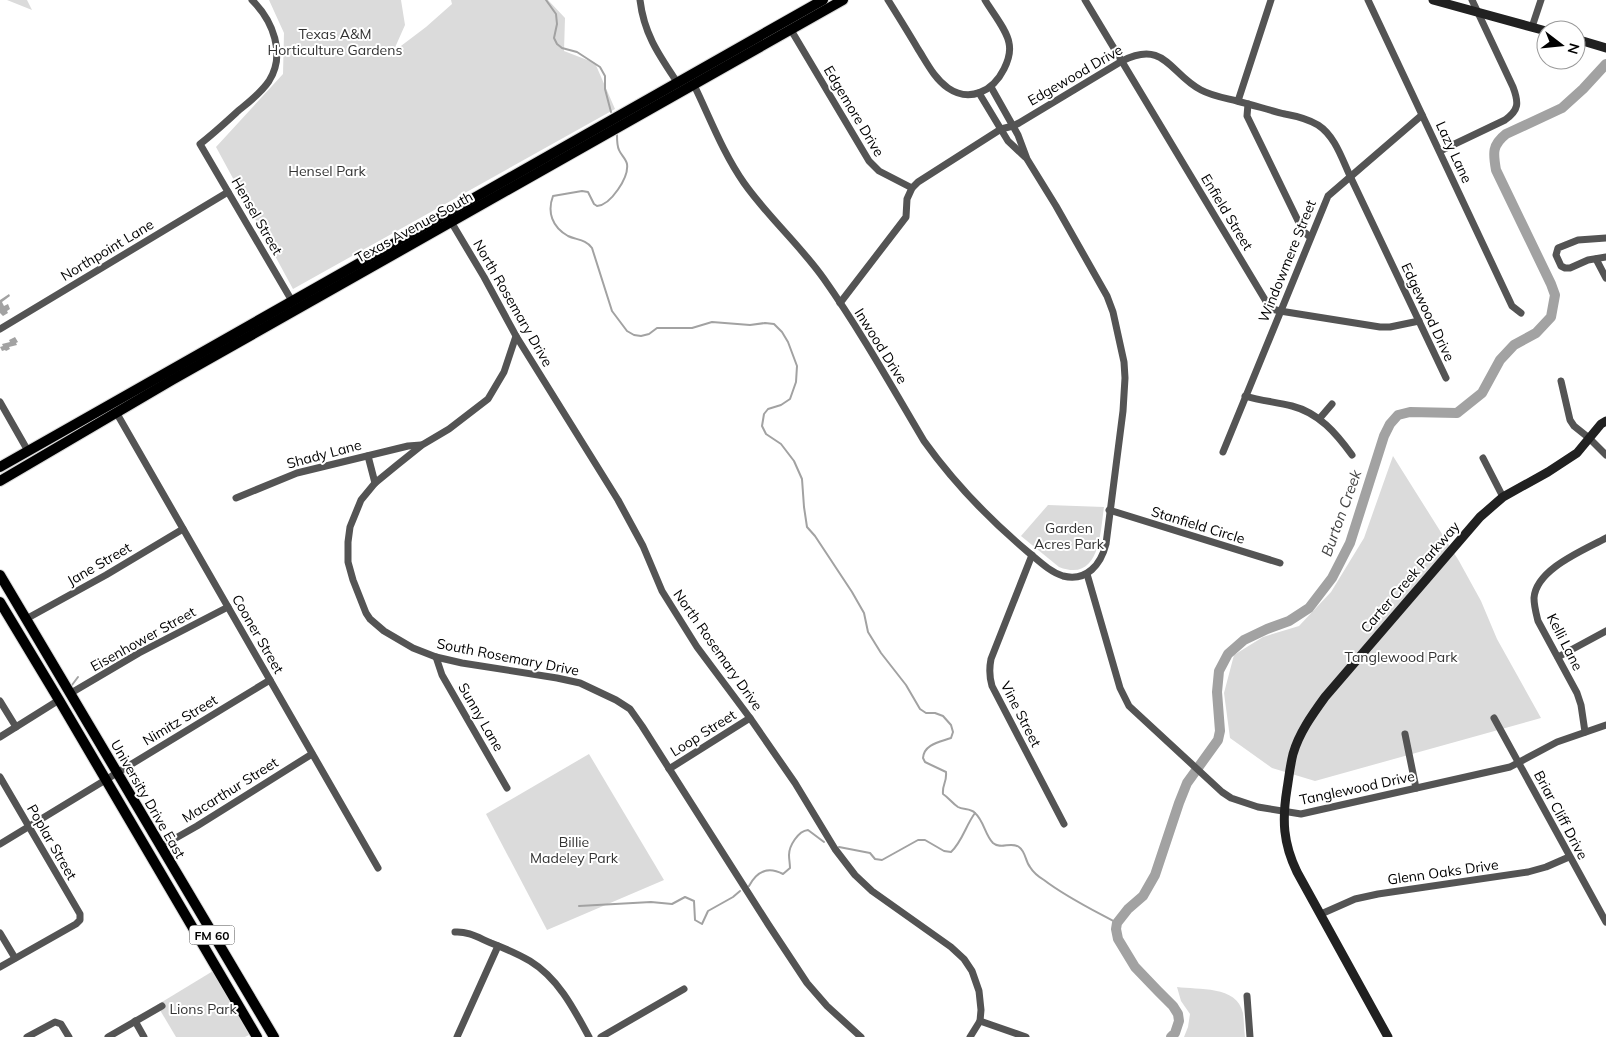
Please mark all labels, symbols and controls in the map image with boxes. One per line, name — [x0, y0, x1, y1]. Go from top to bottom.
north arrow — [1536, 20, 1586, 70]
park label: Texas A&M Horticulture Gardens — [268, 25, 402, 59]
street label: Edgewood Drive — [1024, 41, 1126, 109]
text: N — [1563, 41, 1584, 56]
street label: Edgemore Drive — [820, 62, 888, 160]
street label: Lazy Lane — [1432, 118, 1476, 186]
park label: Hensel Park — [288, 162, 367, 180]
street label: Enfield Street — [1197, 170, 1257, 254]
street label: Hensel Street — [228, 174, 287, 258]
street label: Texas Avenue South — [352, 187, 476, 267]
street label: Windowmere Street — [1254, 197, 1320, 325]
street label: Northpoint Lane — [57, 215, 157, 285]
street label: North Rosemary Drive — [469, 236, 557, 370]
street label: Edgewood Drive — [1397, 260, 1459, 364]
street label: Inwood Drive — [851, 305, 911, 387]
street label: Shady Lane — [285, 435, 363, 473]
water label: Burton Creek — [1317, 466, 1366, 559]
street label: Stanfield Circle — [1149, 502, 1247, 548]
street label: Carter Creek Parkway — [1357, 517, 1464, 637]
park label: Garden Acres Park — [1034, 519, 1105, 553]
street label: Jane Street — [64, 538, 134, 590]
street label: North Rosemary Drive — [669, 586, 767, 714]
street label: Cooner Street — [228, 591, 288, 677]
street label: Eisenhower Street — [87, 603, 199, 675]
street label: Kelli Lane — [1543, 610, 1587, 674]
street label: South Rosemary Drive — [435, 634, 581, 680]
park label: Tanglewood Park — [1345, 648, 1458, 666]
street label: Vine Street — [997, 678, 1045, 750]
street label: Sunny Lane — [454, 680, 508, 754]
street label: Nimitz Street — [139, 691, 221, 749]
street label: Loop Street — [667, 706, 739, 760]
street label: University Drive East — [107, 737, 189, 862]
street label: Macarthur Street — [179, 753, 281, 827]
street label: Tanglewood Drive — [1298, 767, 1416, 809]
street label: Briar Cliff Drive — [1530, 767, 1592, 863]
street label: Poplar Street — [23, 801, 81, 883]
park label: Billie Madeley Park — [530, 833, 619, 867]
street label: Glenn Oaks Drive — [1386, 855, 1500, 889]
road number: FM 60 — [190, 926, 234, 944]
park label: Lions Park — [169, 1000, 237, 1018]

